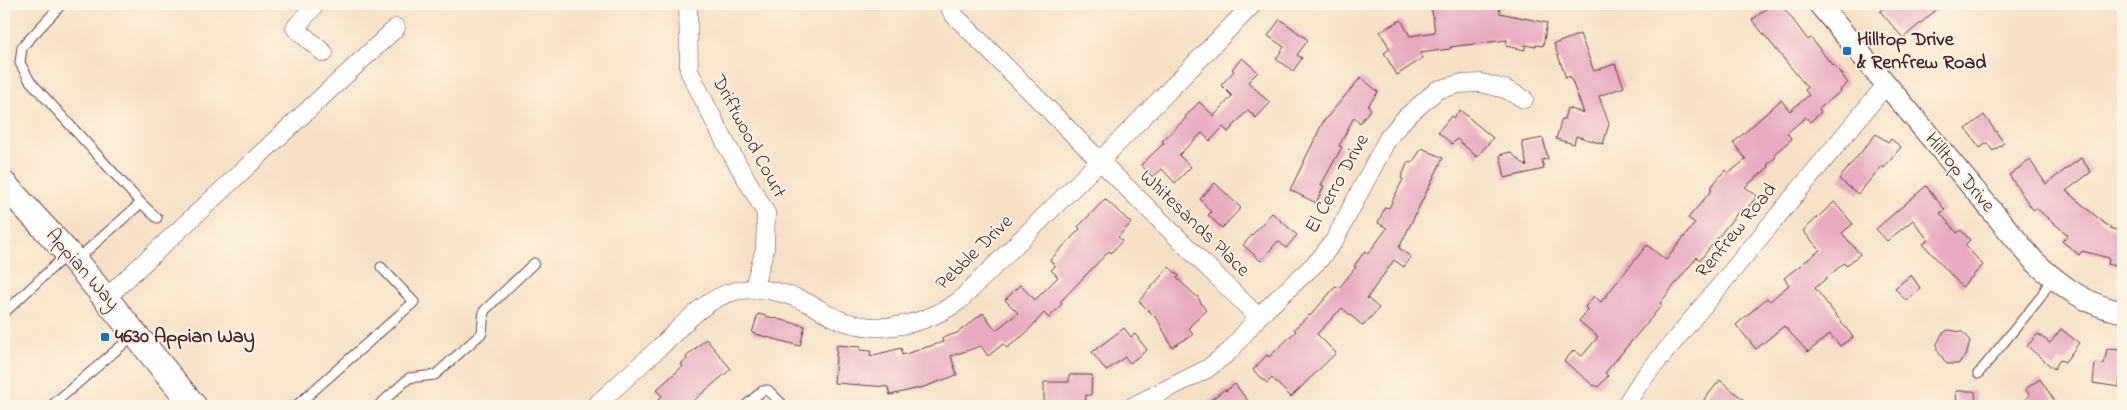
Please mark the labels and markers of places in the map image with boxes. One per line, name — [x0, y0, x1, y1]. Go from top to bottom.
place label: Hilltop Drive & Renfrew Road — [1856, 26, 1987, 78]
marker: Hilltop Drive & Renfrew Road — [1841, 45, 1853, 57]
place label: 4630 Appian Way — [115, 323, 255, 353]
marker: 4630 Appian Way — [99, 331, 111, 343]

